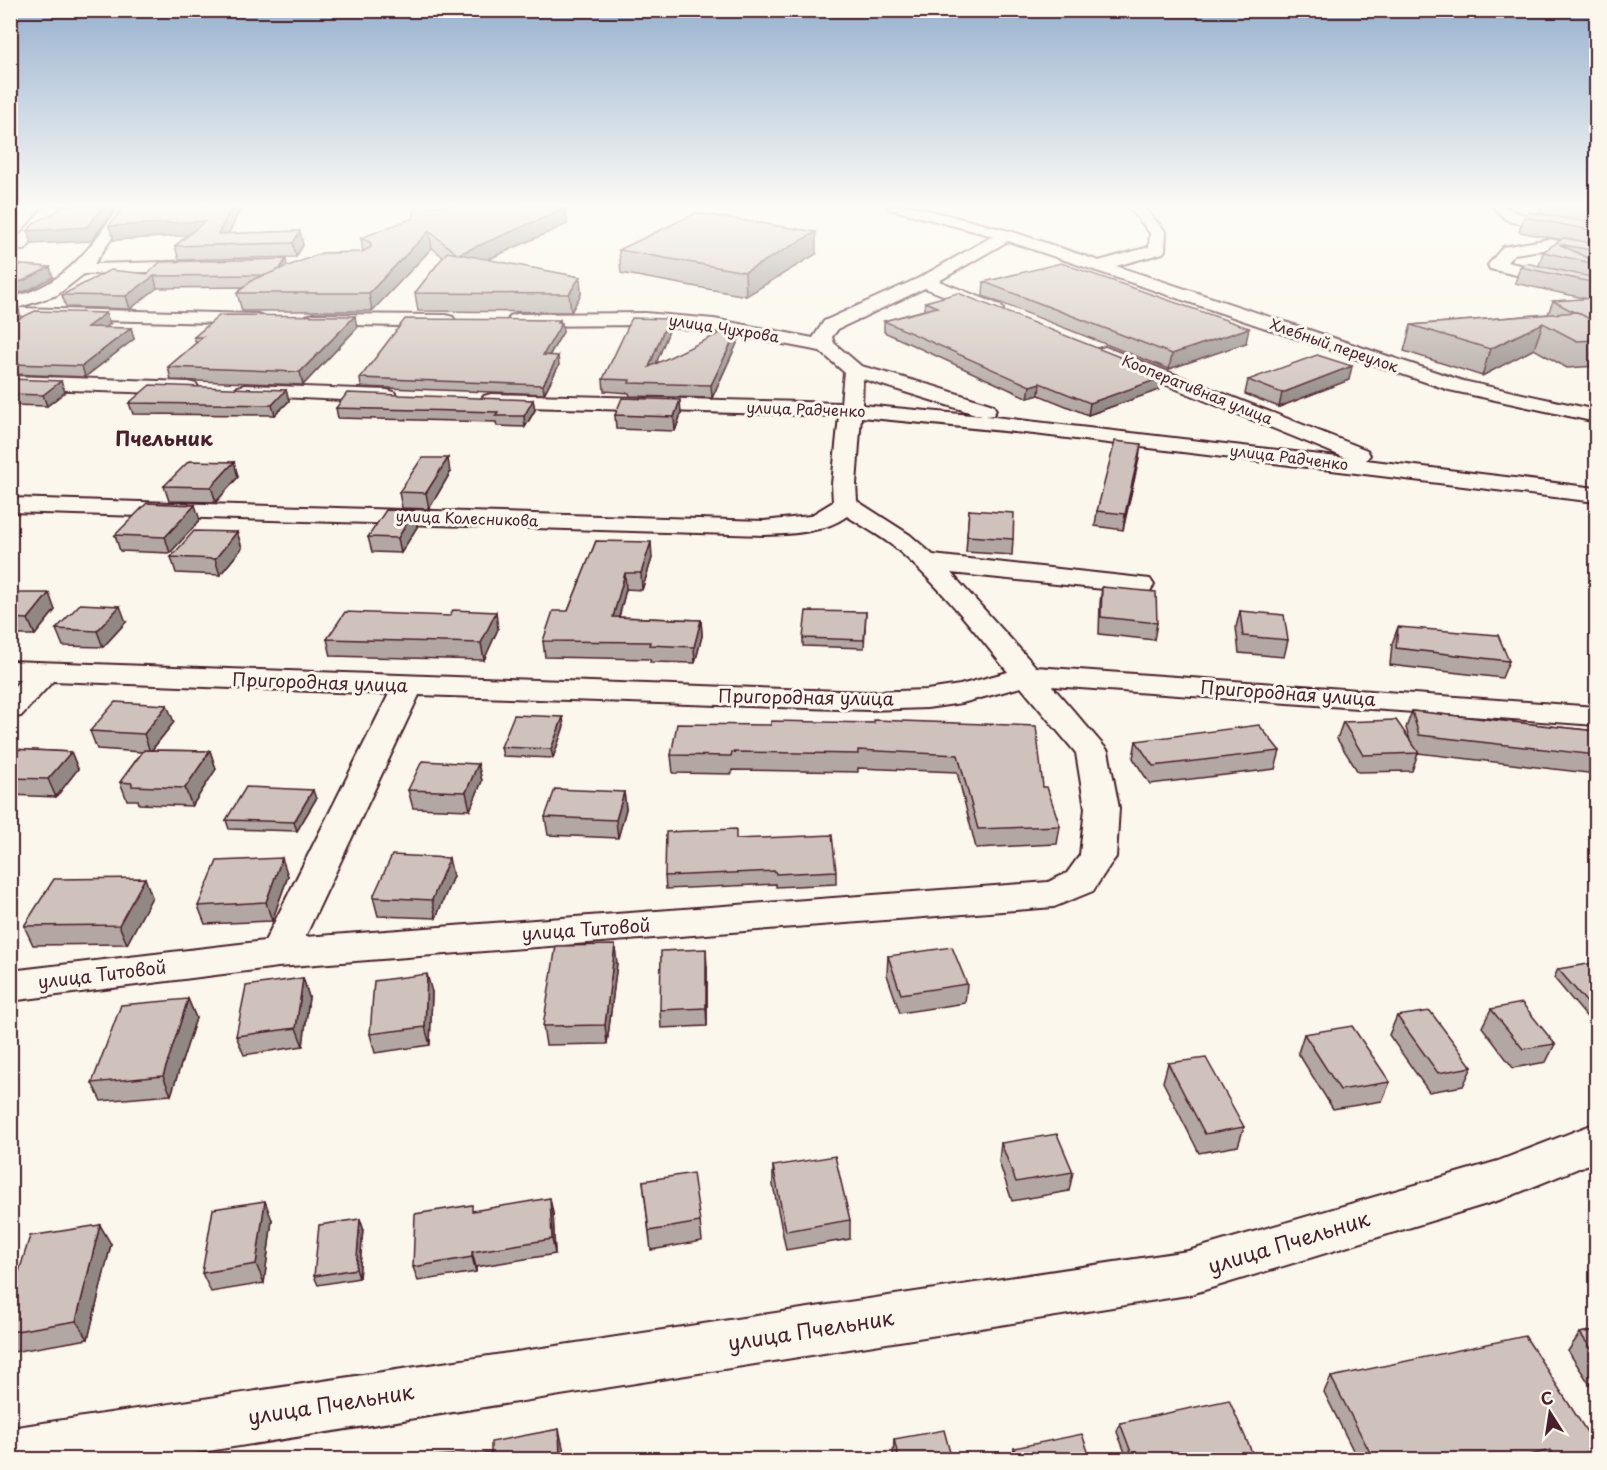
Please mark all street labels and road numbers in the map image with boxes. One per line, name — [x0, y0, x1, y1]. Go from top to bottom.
street label: улица Чухрова — [667, 307, 782, 348]
street label: Хлебный переулок — [1267, 312, 1402, 377]
street label: Кооперативная улица — [1119, 348, 1277, 430]
street label: улица Радченко — [746, 395, 866, 422]
street label: улица Радченко — [1229, 438, 1350, 475]
street label: улица Колесникова — [395, 504, 539, 532]
street label: Пригородная улица — [232, 665, 409, 698]
street label: Пригородная улица — [1199, 673, 1377, 712]
street label: Пригородная улица — [718, 681, 895, 712]
street label: улица Титовой — [521, 911, 651, 946]
street label: улица Титовой — [36, 952, 167, 995]
street label: улица Пчельник — [1204, 1201, 1374, 1281]
street label: улица Пчельник — [725, 1300, 897, 1358]
street label: улица Пчельник — [245, 1374, 417, 1432]

